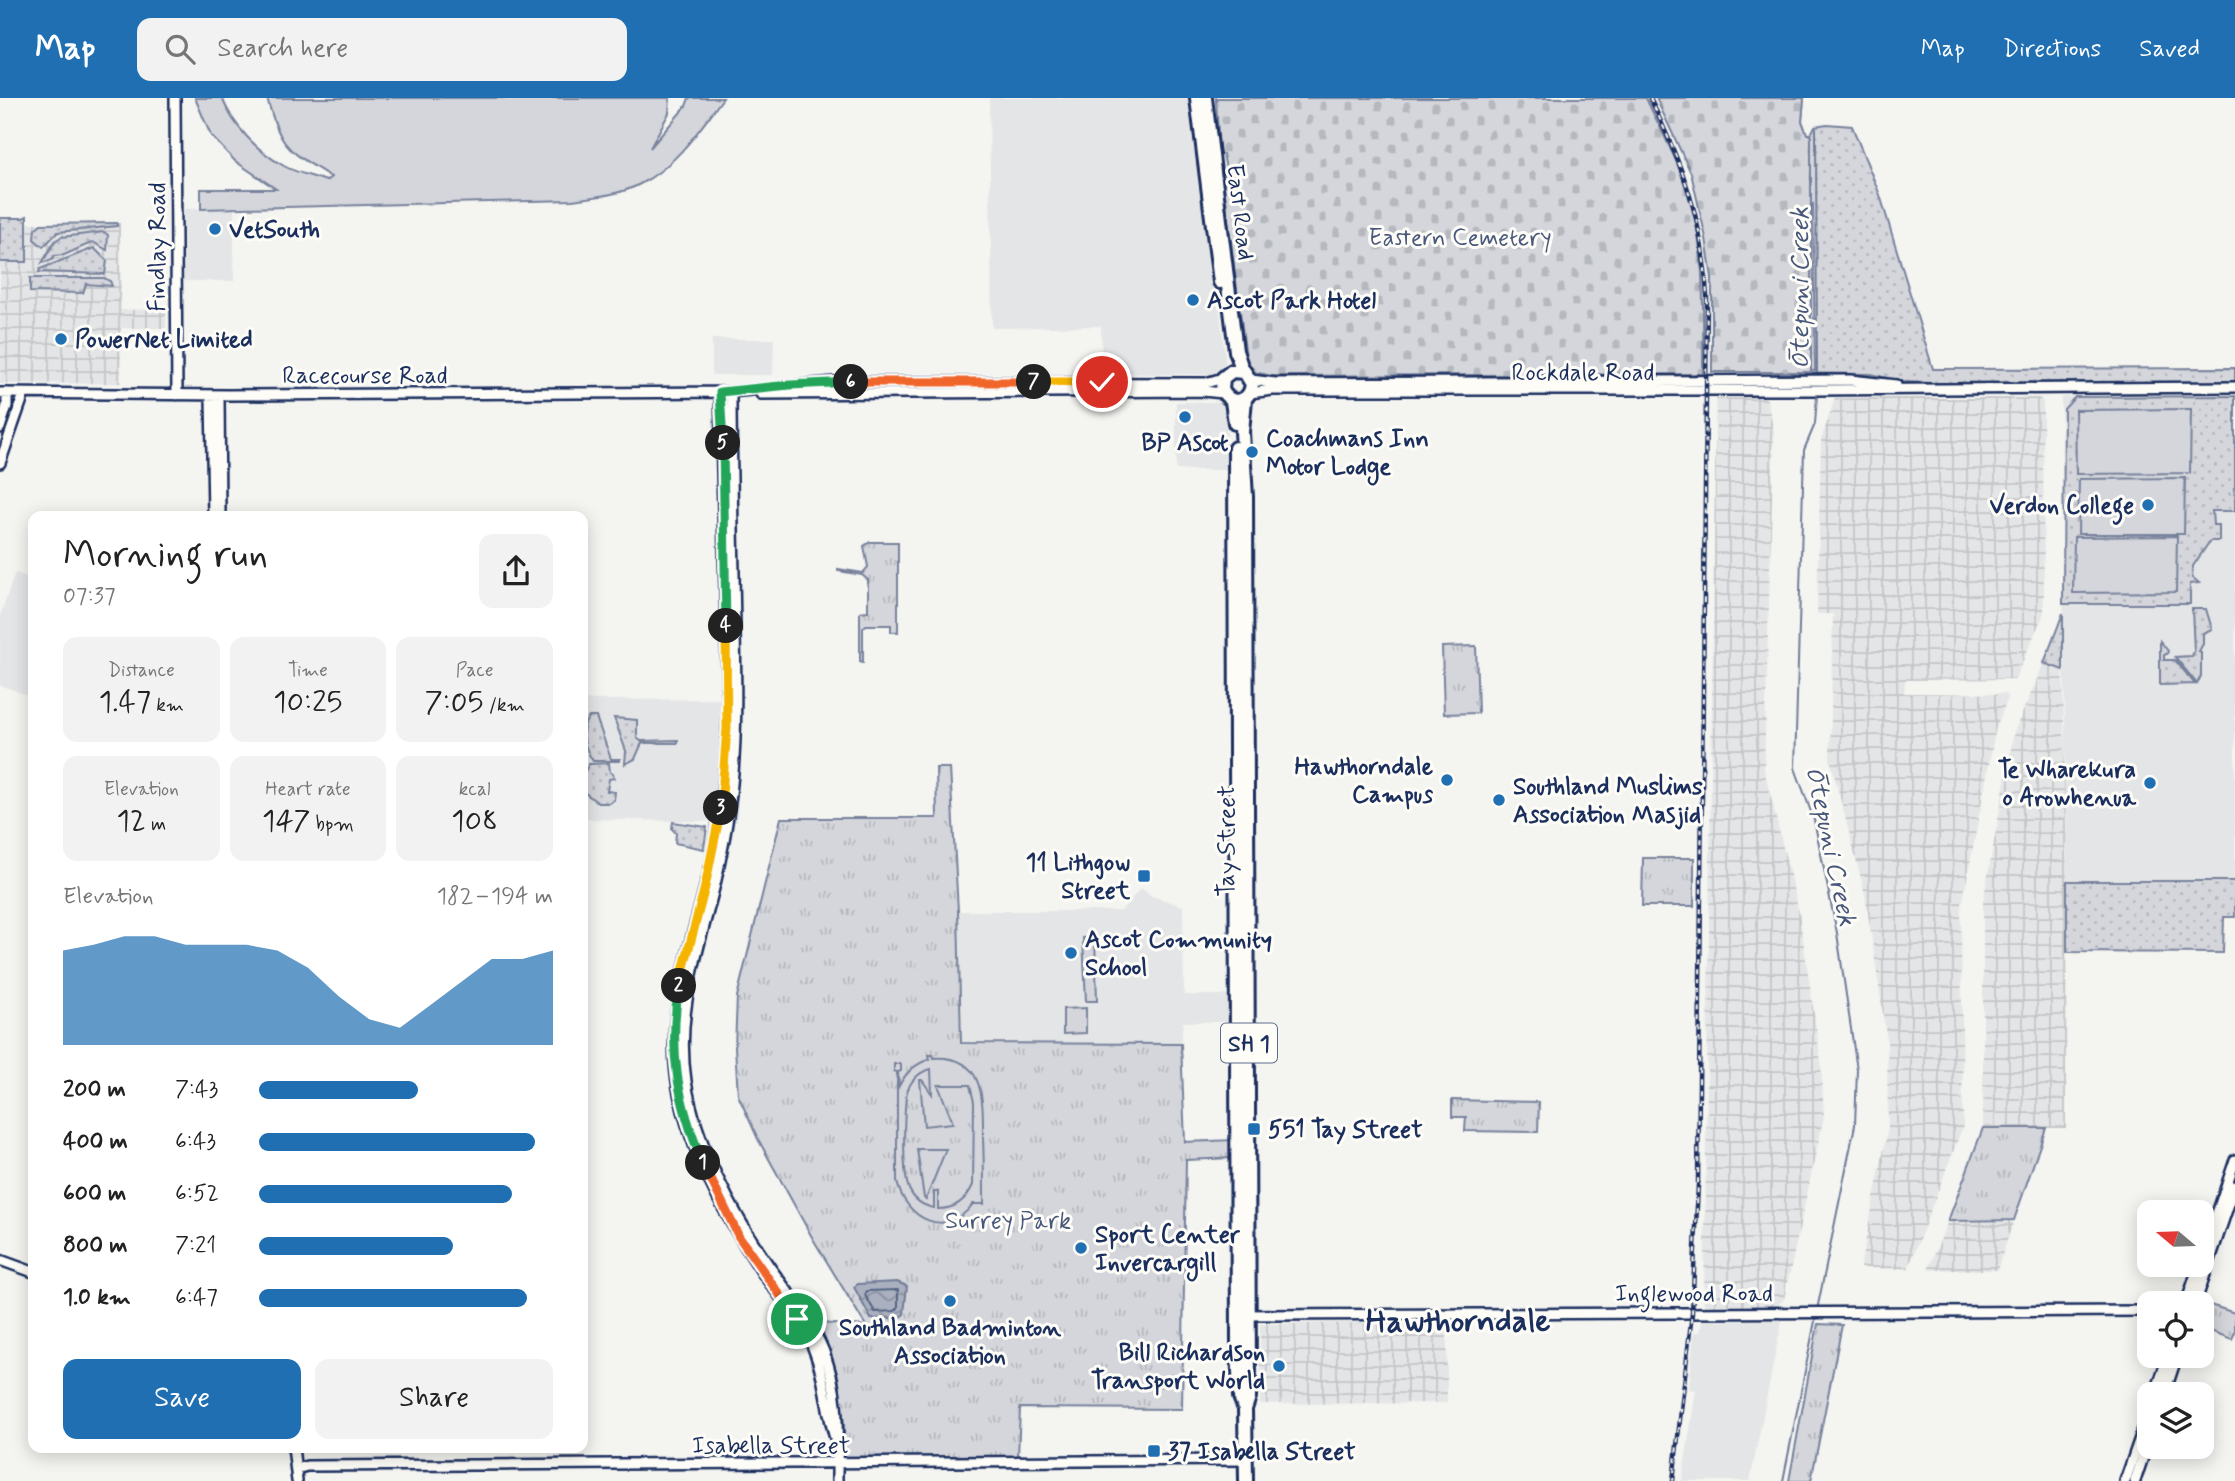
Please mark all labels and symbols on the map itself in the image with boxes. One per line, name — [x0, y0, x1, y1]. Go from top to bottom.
street label: East Road — [1218, 162, 1261, 262]
street label: Findlay Road — [143, 182, 174, 312]
water label: Ōtepuni Creek — [1784, 207, 1818, 369]
place label: VetSouth — [229, 215, 320, 246]
marker: VetSouth — [207, 221, 223, 237]
park label: Eastern Cemetery — [1368, 223, 1552, 254]
place label: Ascot Park Hotel — [1207, 286, 1376, 317]
marker: Ascot Park Hotel — [1185, 292, 1201, 308]
place label: PowerNet Limited — [75, 325, 253, 356]
marker: PowerNet Limited — [53, 331, 69, 347]
pin — [1072, 352, 1132, 412]
street label: Rockdale Road — [1511, 358, 1655, 389]
street label: Racecourse Road — [282, 361, 448, 392]
pin: 6 — [834, 364, 868, 400]
pin: 7 — [1016, 364, 1052, 400]
marker: BP Ascot — [1177, 409, 1193, 425]
place label: Coachmans Inn Motor Lodge — [1266, 424, 1429, 486]
pin: 5 — [706, 426, 740, 460]
place label: BP Ascot — [1142, 428, 1228, 459]
marker: Coachmans Inn Motor Lodge — [1244, 444, 1260, 460]
place label: Verdon College — [1989, 491, 2134, 525]
marker: Verdon College — [2140, 497, 2156, 513]
pin: 4 — [708, 608, 744, 644]
place label: Hawthorndale Campus — [1294, 752, 1434, 811]
place label: Te Wharekura o Arowhenua — [1998, 755, 2137, 814]
water label: Ōtepuni Creek — [1797, 764, 1864, 929]
marker: Hawthorndale Campus — [1439, 772, 1455, 788]
place label: Southland Muslims Association Masjid — [1513, 772, 1703, 831]
marker: Te Wharekura o Arowhenua — [2142, 775, 2158, 791]
street label: Tay Street — [1212, 785, 1243, 897]
pin: 3 — [704, 790, 738, 826]
marker: Southland Muslims Association Masjid — [1491, 792, 1507, 808]
place label: 11 Lithgow Street — [1026, 848, 1131, 907]
marker: 11 Lithgow Street — [1136, 868, 1152, 884]
place label: Ascot Community School — [1085, 925, 1272, 984]
marker: Ascot Community School — [1063, 945, 1079, 961]
pin: 2 — [662, 968, 696, 1004]
road number: SH 1 — [1221, 1024, 1277, 1062]
place label: 551 Tay Street — [1268, 1115, 1423, 1146]
marker: 551 Tay Street — [1246, 1121, 1262, 1137]
pin: 1 — [686, 1146, 720, 1180]
north arrow — [2137, 1200, 2214, 1278]
park label: Surrey Park — [945, 1206, 1071, 1237]
place label: Sport Center Invercargill — [1095, 1220, 1241, 1282]
marker: Sport Center Invercargill — [1073, 1240, 1089, 1256]
street label: Inglewood Road — [1615, 1279, 1773, 1313]
pin — [767, 1289, 827, 1349]
marker: Southland Badminton Association — [942, 1293, 958, 1309]
district label: Hawthorndale — [1366, 1301, 1550, 1343]
place label: Southland Badminton Association — [839, 1313, 1061, 1372]
place label: Bill Richardson Transport World — [1091, 1338, 1265, 1397]
marker: Bill Richardson Transport World — [1271, 1358, 1287, 1374]
street label: Isabella Street — [692, 1431, 850, 1462]
place label: 37 Isabella Street — [1168, 1437, 1356, 1468]
marker: 37 Isabella Street — [1146, 1443, 1162, 1459]

